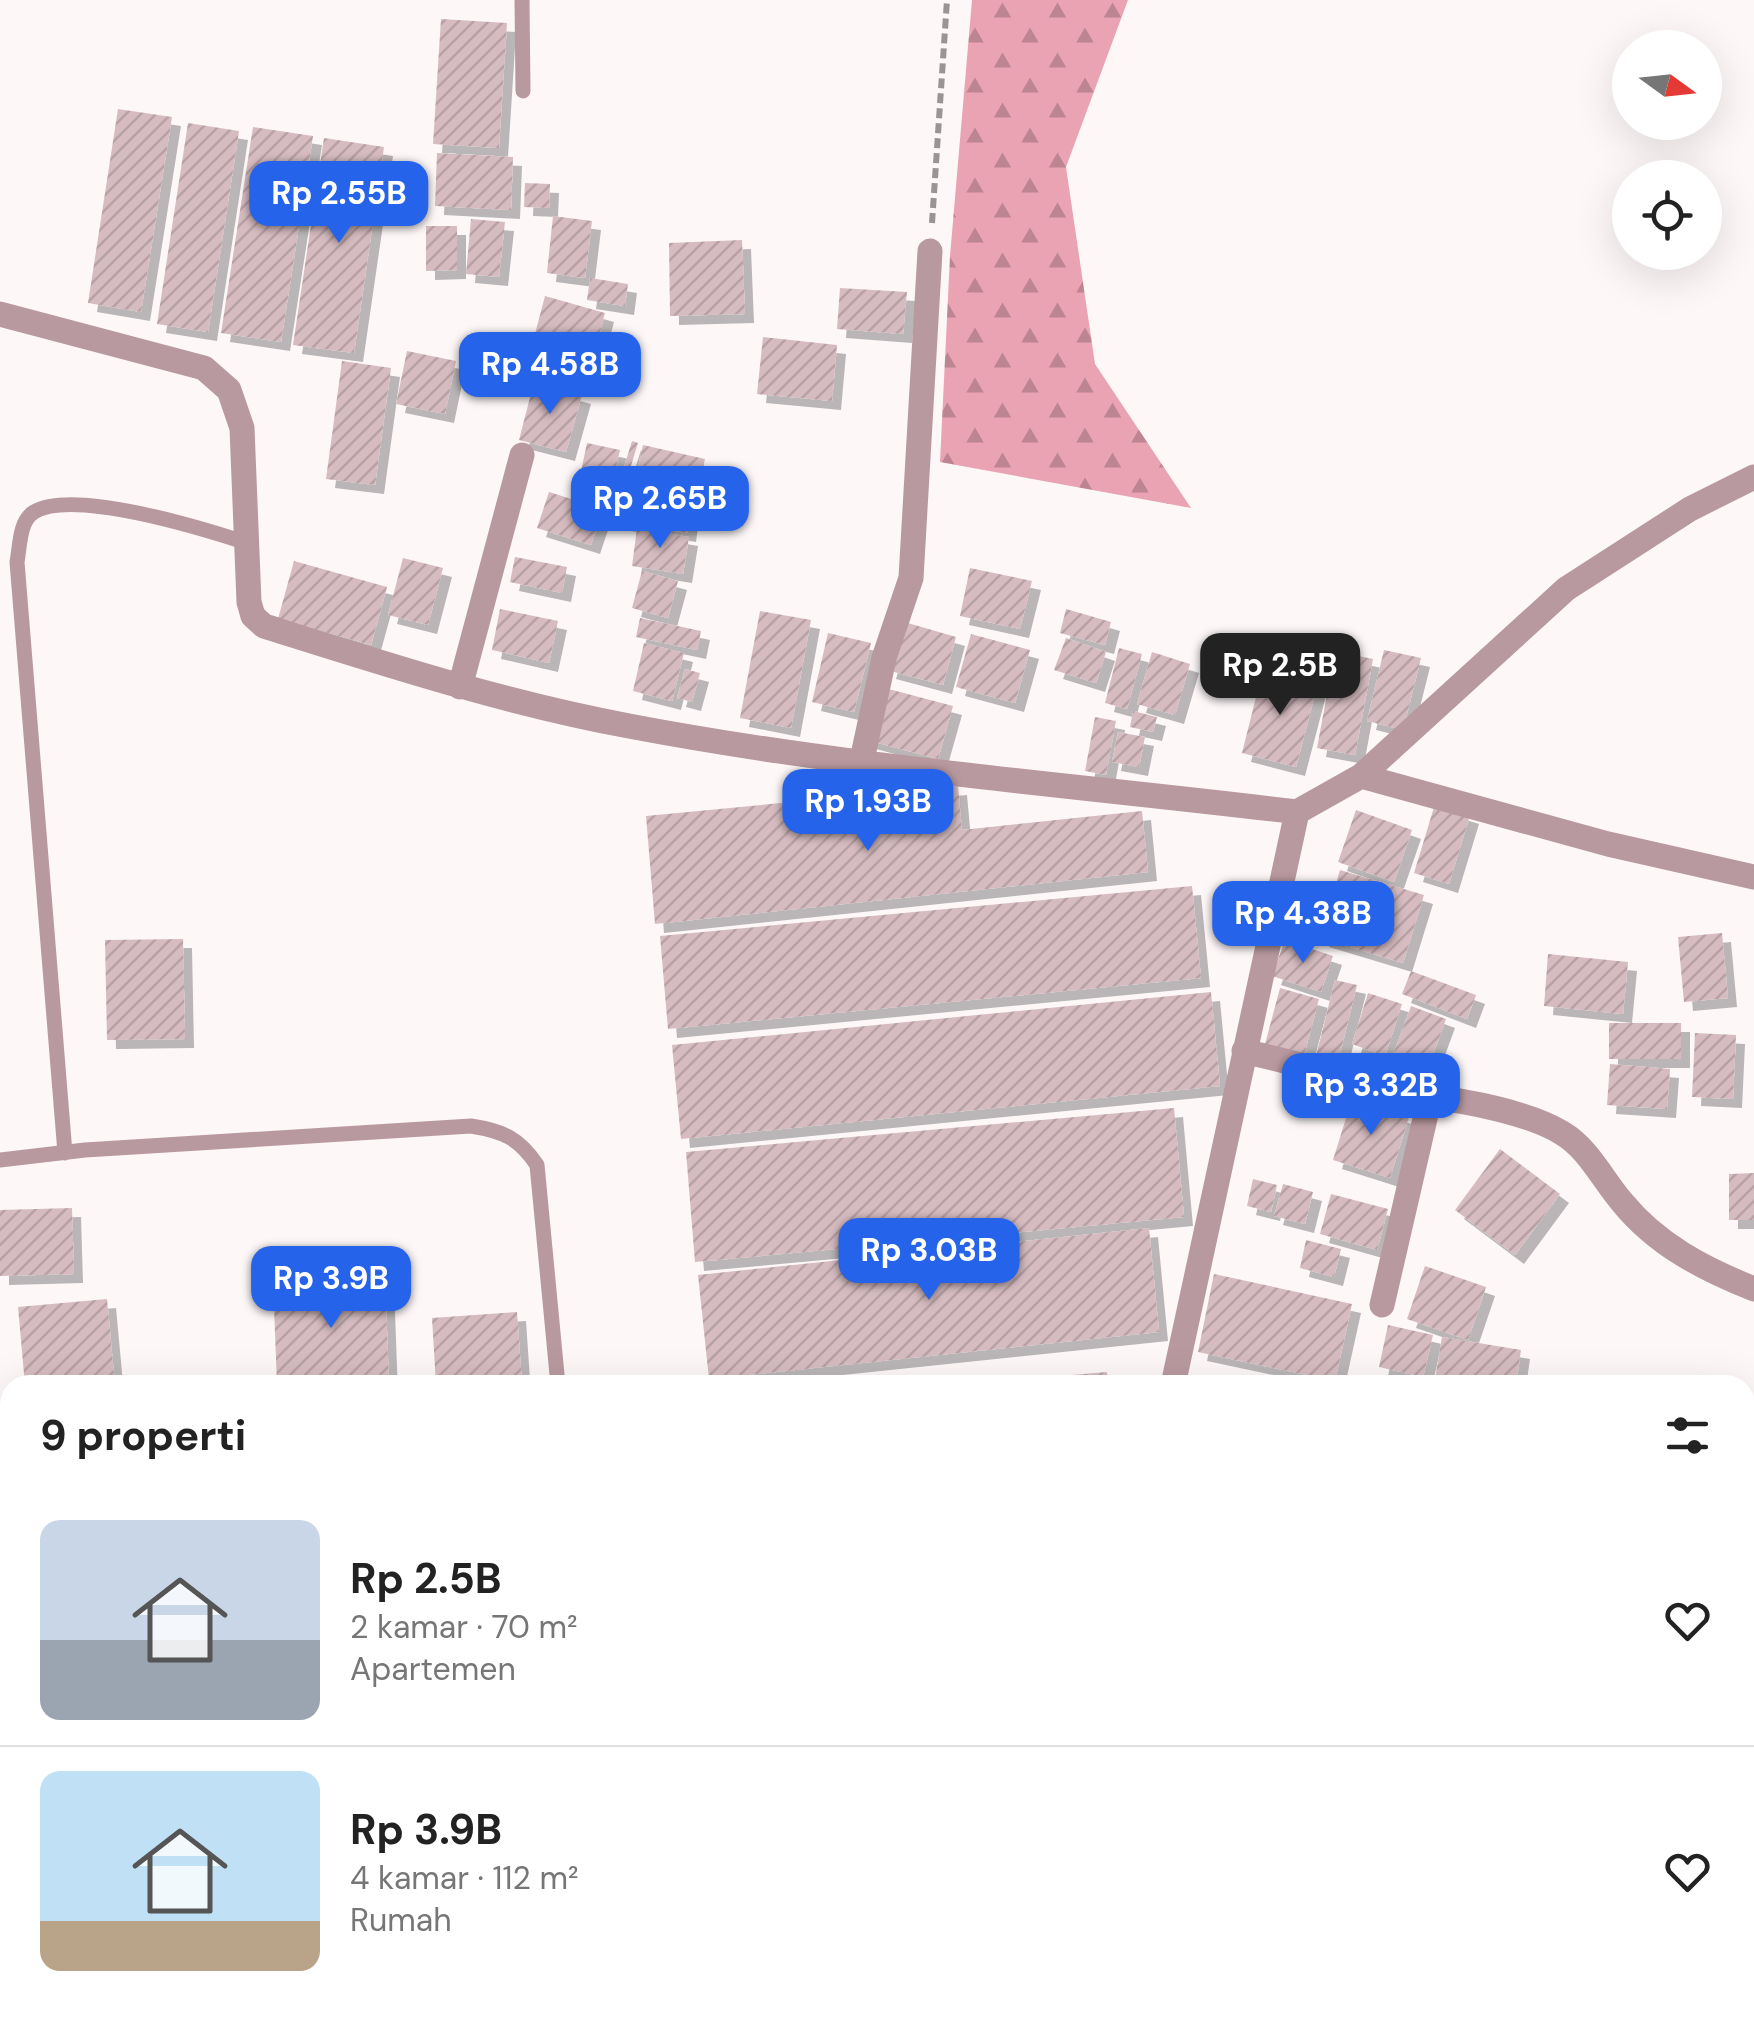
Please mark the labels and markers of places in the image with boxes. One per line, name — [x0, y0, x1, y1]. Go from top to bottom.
pin: Rp 2.55B — [236, 161, 442, 246]
pin: Rp 4.58B — [447, 332, 653, 417]
pin: Rp 2.65B — [557, 466, 763, 551]
pin: Rp 2.5B — [1188, 633, 1372, 718]
pin: Rp 1.93B — [765, 769, 971, 854]
pin: Rp 4.38B — [1200, 881, 1406, 966]
pin: Rp 3.32B — [1268, 1053, 1474, 1138]
pin: Rp 3.03B — [826, 1218, 1032, 1303]
pin: Rp 3.9B — [239, 1246, 423, 1331]

